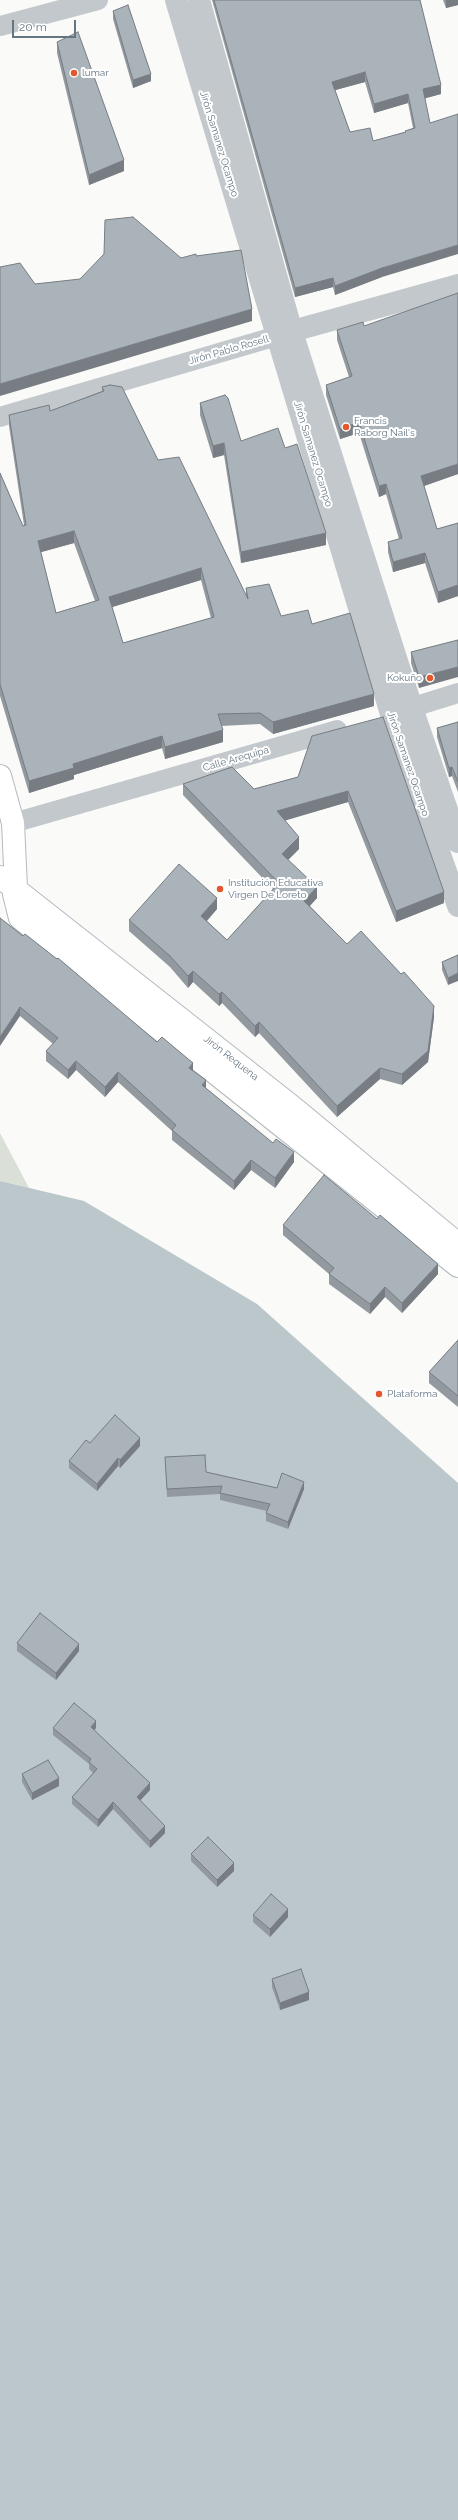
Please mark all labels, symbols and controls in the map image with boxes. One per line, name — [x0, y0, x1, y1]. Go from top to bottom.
scale bar — [14, 12, 78, 38]
text: 20 m — [19, 20, 47, 34]
place label: lumar — [82, 67, 109, 79]
marker: lumar — [69, 68, 79, 78]
street label: Jirón Samanez Ocampo — [197, 90, 241, 198]
street label: Jirón Pablo Rosell — [188, 333, 270, 367]
street label: Jirón Samanez Ocampo — [291, 400, 335, 508]
place label: Francis Raborg Nail's — [354, 415, 415, 438]
marker: Francis Raborg Nail's — [341, 422, 351, 432]
place label: Kokuño — [387, 672, 422, 684]
marker: Kokuño — [425, 673, 435, 683]
street label: Jirón Samanez Ocampo — [384, 710, 432, 818]
street label: Calle Arequipa — [202, 744, 270, 774]
place label: Institución Educativa Virgen De Loreto — [228, 877, 323, 900]
marker: Institución Educativa Virgen De Loreto — [215, 884, 225, 894]
street label: Jirón Requena — [201, 1033, 261, 1083]
place label: Plataforma — [387, 1388, 437, 1400]
marker: Plataforma — [374, 1389, 384, 1399]

